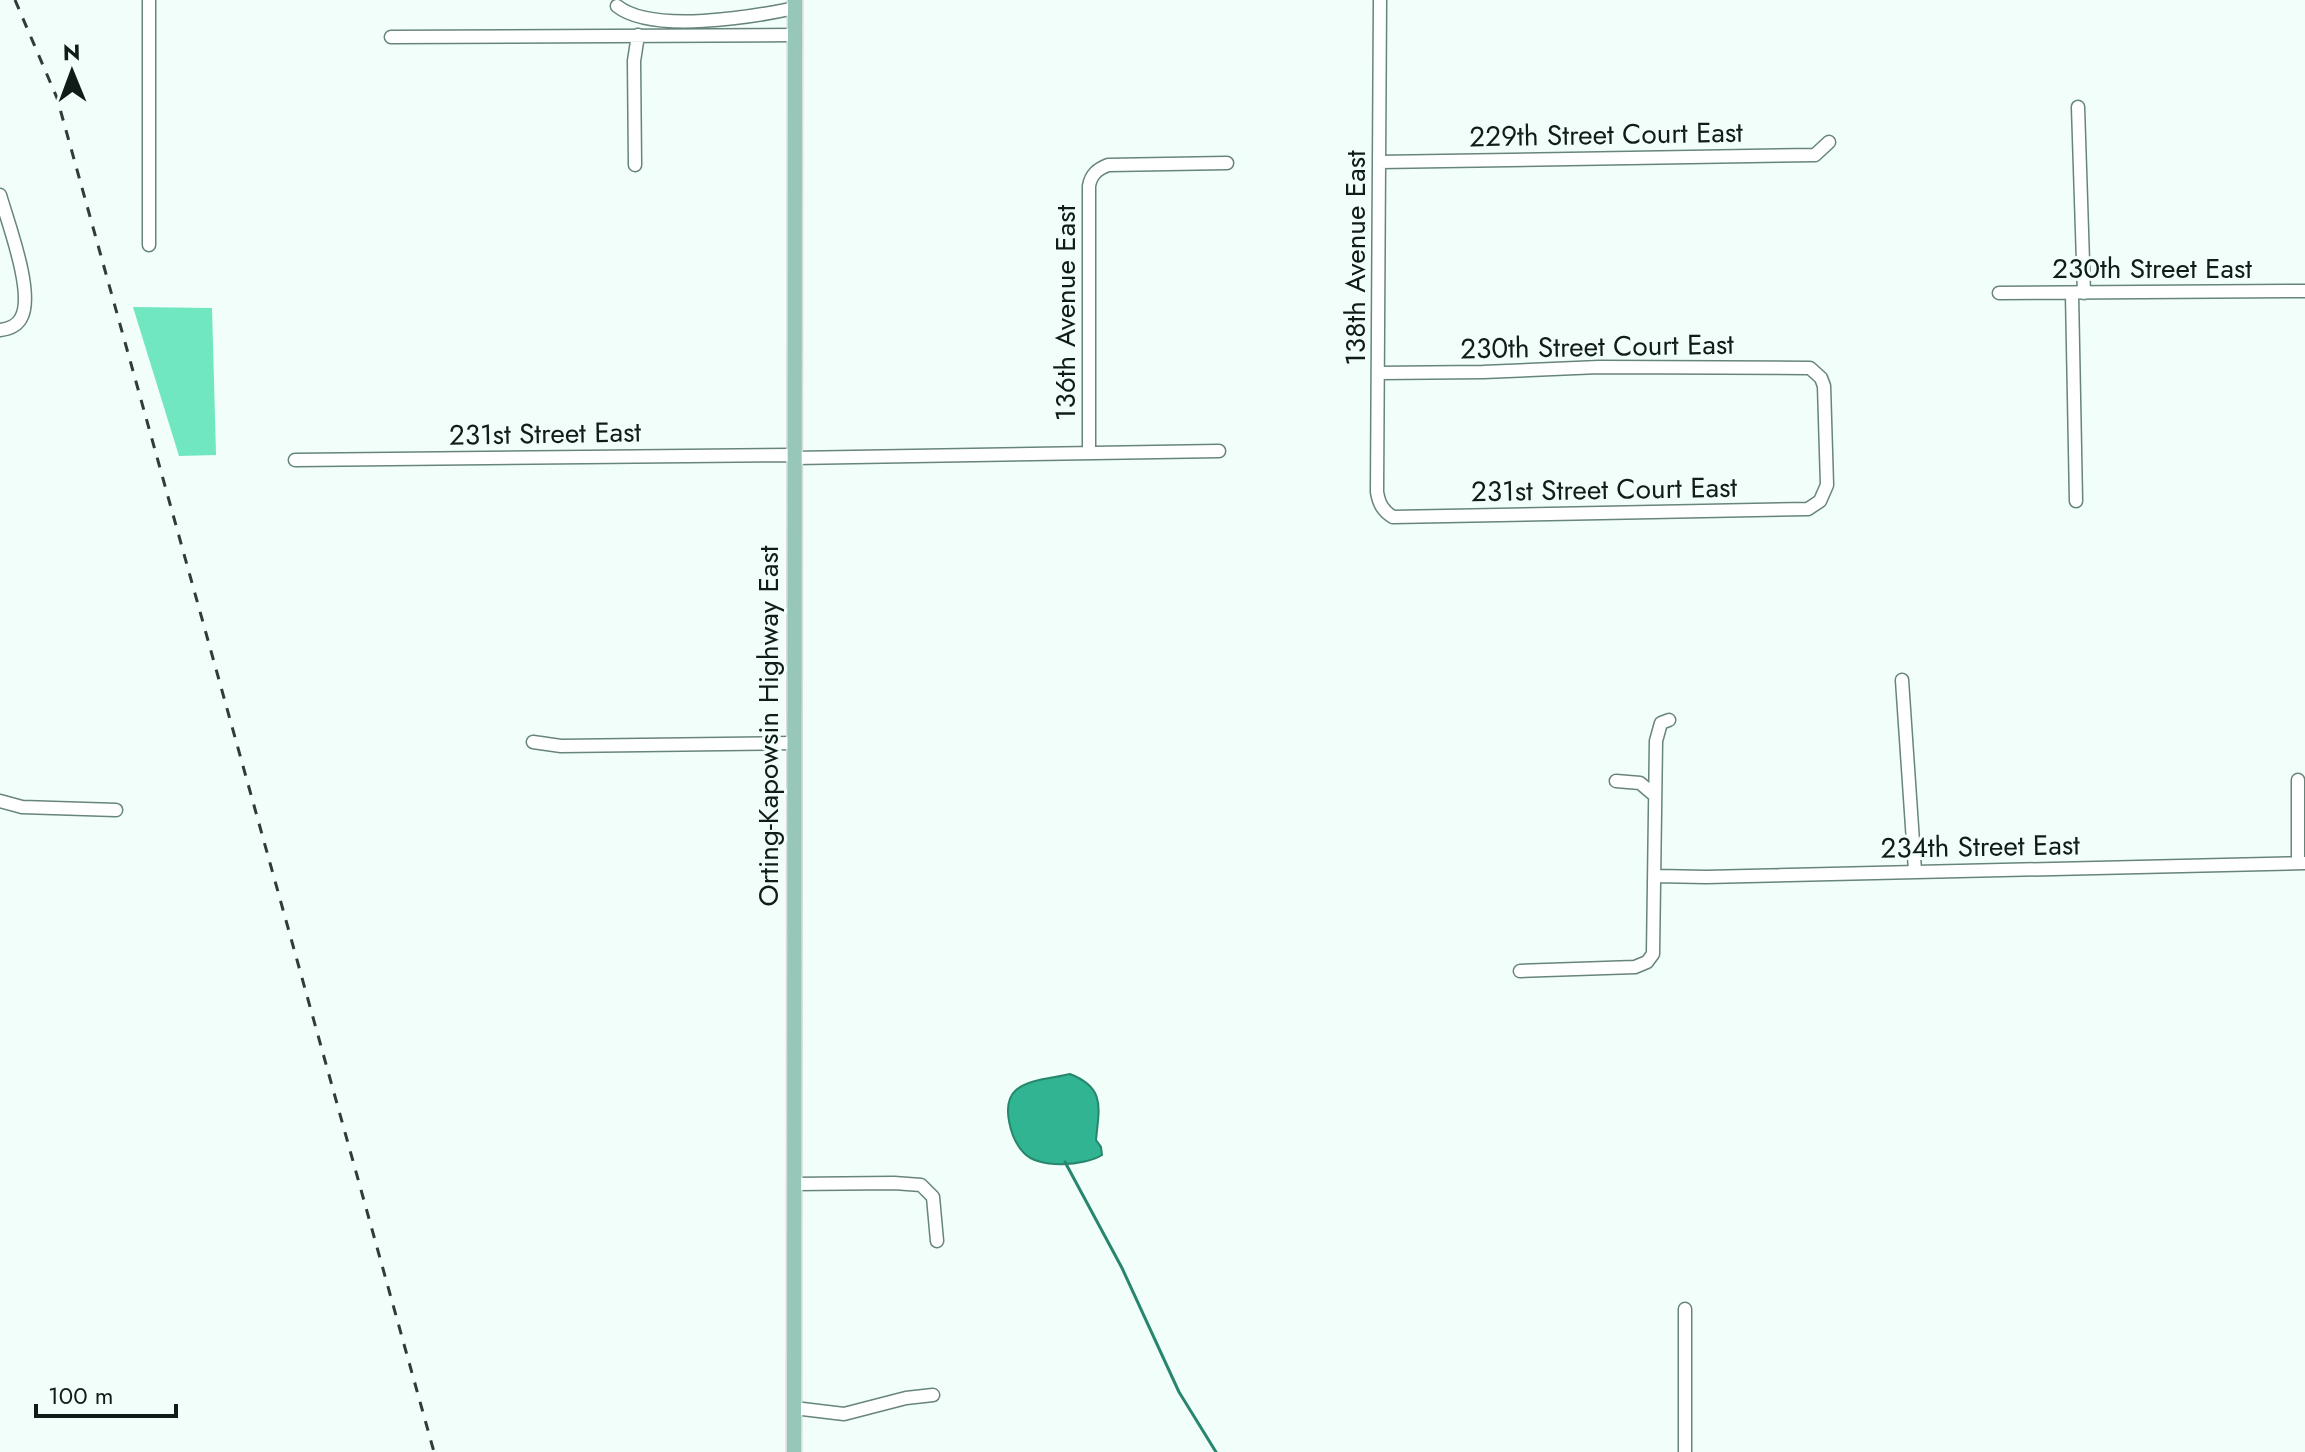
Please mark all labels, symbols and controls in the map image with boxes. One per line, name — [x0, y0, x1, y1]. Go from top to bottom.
north arrow — [32, 32, 112, 112]
text: N — [63, 36, 81, 68]
street label: 229th Street Court East — [1469, 112, 1744, 157]
street label: 138th Avenue East — [1335, 150, 1376, 366]
street label: 136th Avenue East — [1045, 205, 1086, 421]
street label: 230th Street East — [2052, 248, 2252, 289]
street label: 230th Street Court East — [1460, 324, 1735, 369]
street label: 231st Street East — [449, 411, 642, 456]
street label: 231st Street Court East — [1471, 467, 1738, 512]
street label: Orting-Kapowsin Highway East — [748, 545, 789, 906]
street label: 234th Street East — [1880, 824, 2080, 869]
scale bar — [36, 1368, 176, 1418]
text: 100 m — [48, 1378, 114, 1413]

